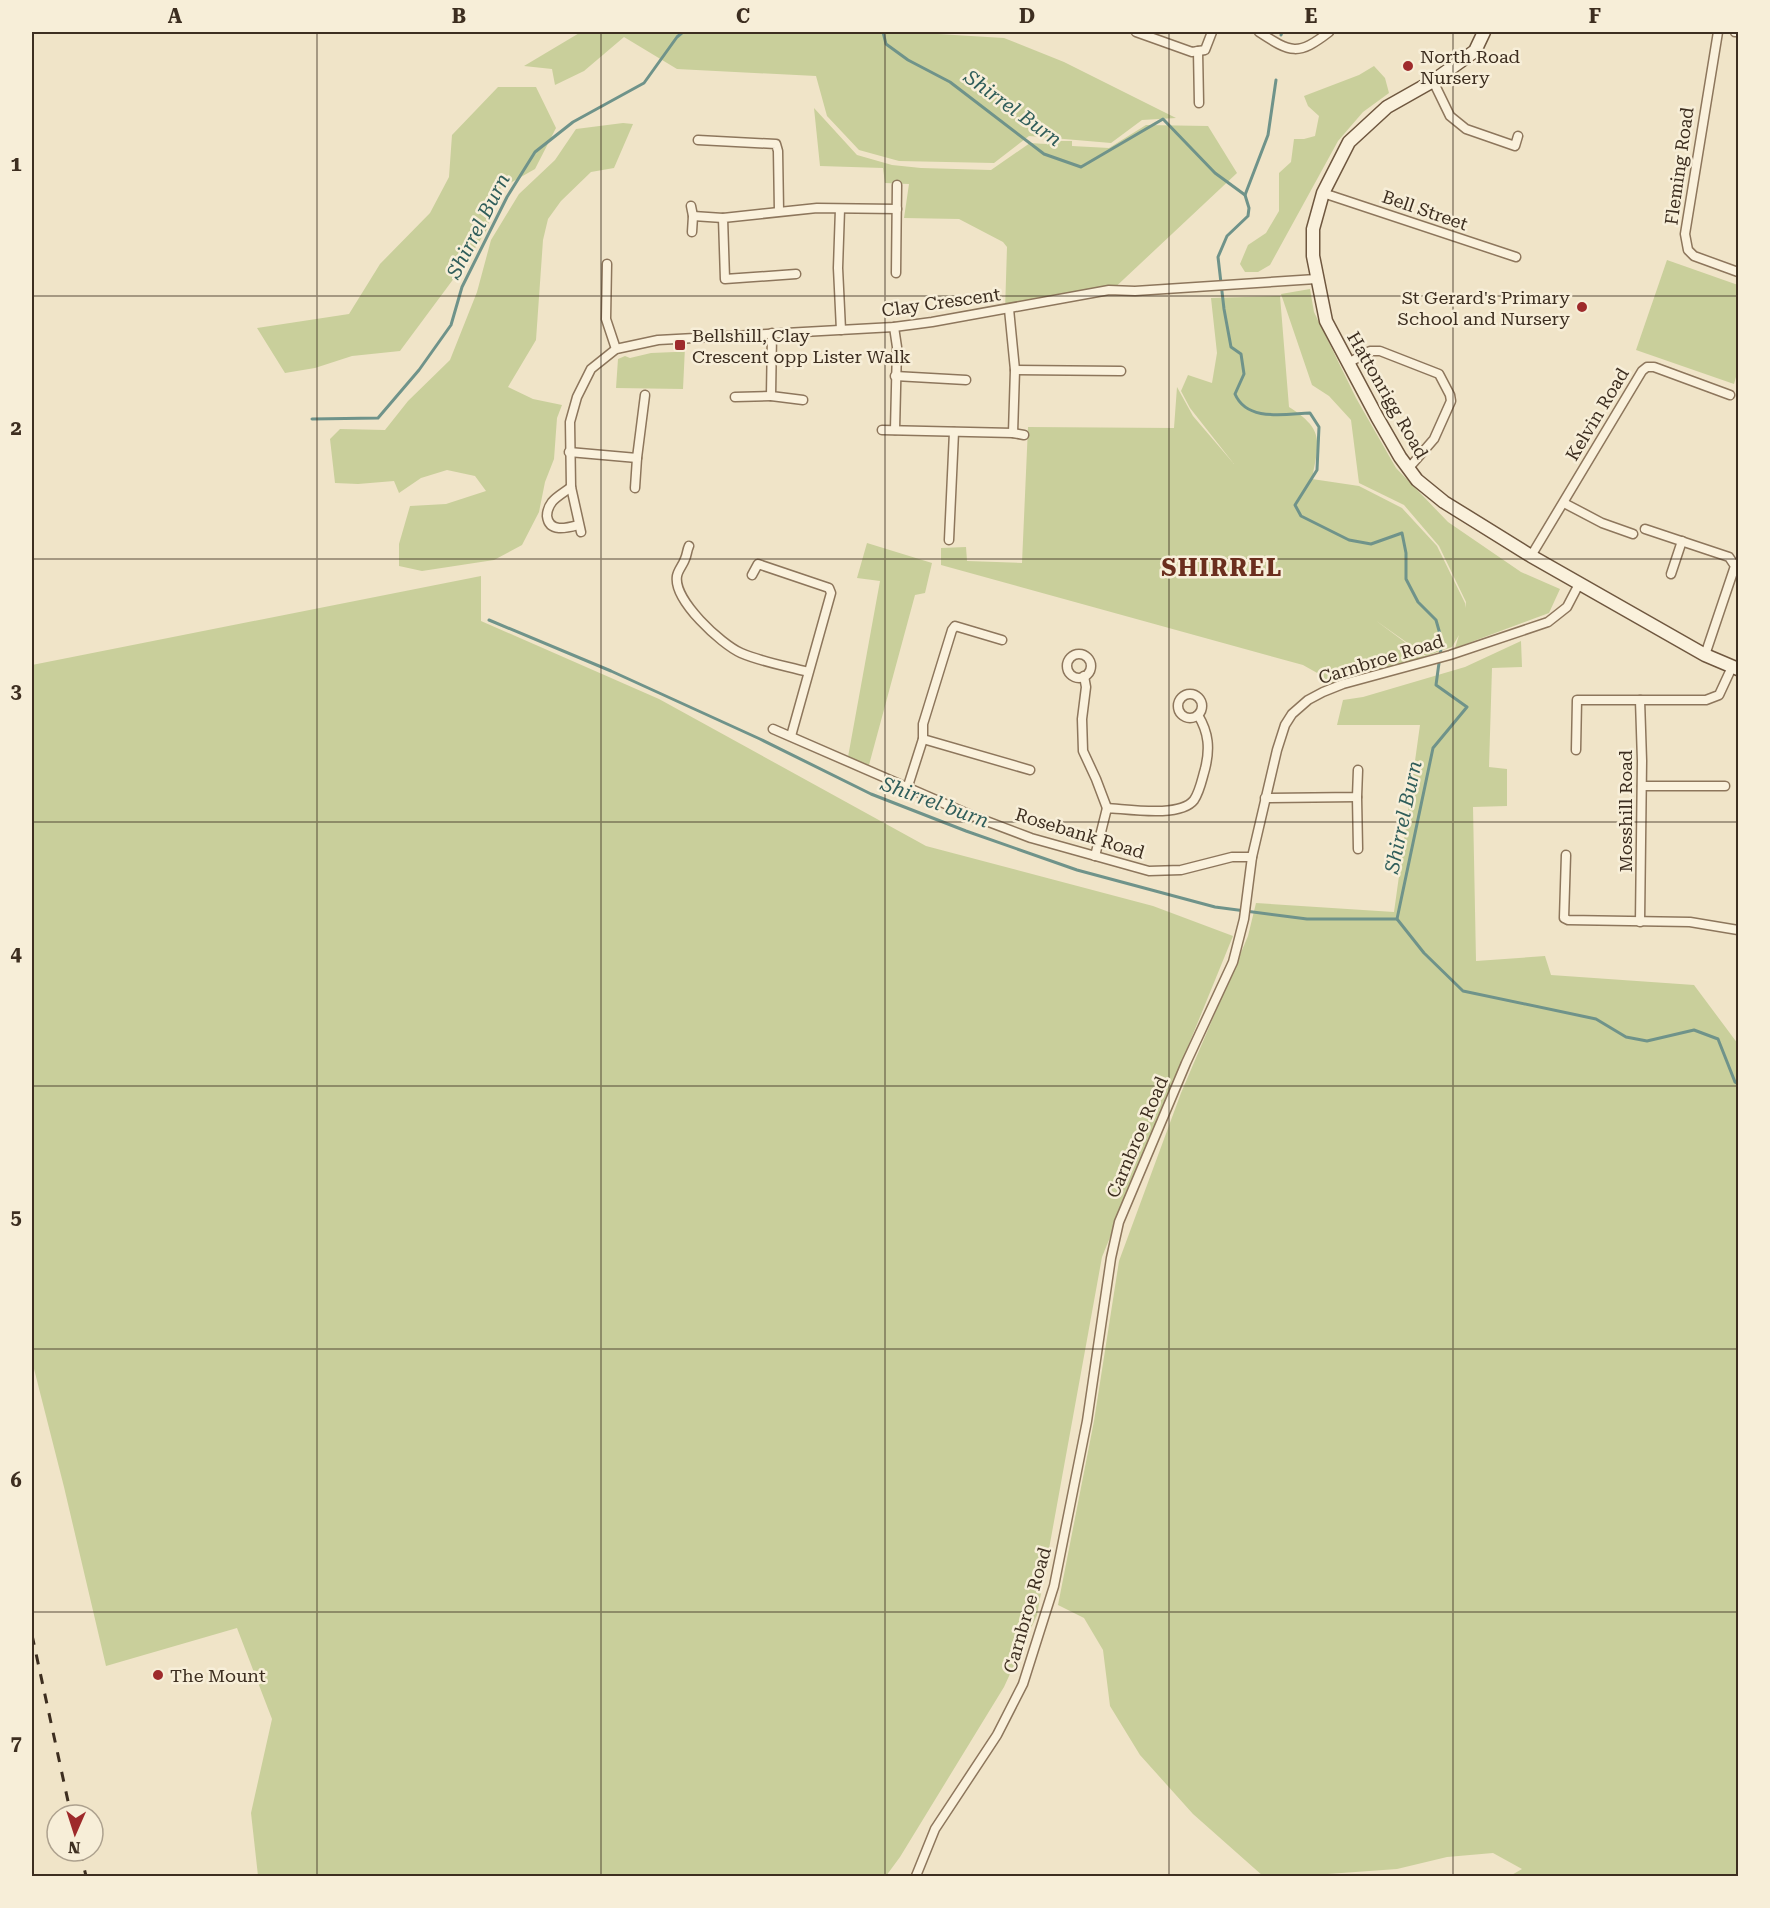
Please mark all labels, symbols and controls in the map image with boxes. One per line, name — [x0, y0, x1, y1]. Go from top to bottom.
text: A — [168, 4, 183, 28]
text: B — [452, 4, 466, 28]
text: C — [736, 4, 750, 28]
text: D — [1019, 4, 1035, 28]
text: E — [1305, 4, 1318, 28]
text: F — [1589, 4, 1601, 28]
place label: North Road Nursery — [1420, 46, 1521, 88]
marker: North Road Nursery — [1401, 59, 1415, 73]
water label: Shirrel Burn — [959, 64, 1066, 151]
street label: Fleming Road — [1660, 105, 1698, 226]
text: 1 — [10, 152, 22, 176]
water label: Shirrel Burn — [441, 169, 515, 283]
street label: Bell Street — [1379, 186, 1471, 235]
street label: Clay Crescent — [880, 283, 1002, 321]
place label: St Gerard's Primary School and Nursery — [1398, 287, 1570, 329]
marker: St Gerard's Primary School and Nursery — [1575, 300, 1589, 314]
place label: Bellshill, Clay Crescent opp Lister Walk — [692, 325, 911, 367]
street label: Hattonrigg Road — [1343, 328, 1433, 463]
marker: Bellshill, Clay Crescent opp Lister Walk — [673, 338, 687, 352]
street label: Kelvin Road — [1561, 363, 1633, 464]
text: 2 — [10, 416, 22, 440]
district label: SHIRREL — [1161, 554, 1283, 582]
street label: Carnbroe Road — [1316, 630, 1447, 688]
text: 3 — [10, 679, 22, 703]
street label: Mosshill Road — [1615, 749, 1636, 872]
water label: Shirrel Burn — [1379, 758, 1427, 877]
water label: Shirrel burn — [877, 771, 992, 833]
street label: Rosebank Road — [1013, 803, 1148, 863]
text: 4 — [10, 942, 22, 966]
street label: Carnbroe Road — [1102, 1073, 1172, 1201]
text: 5 — [10, 1205, 22, 1229]
text: 6 — [10, 1468, 22, 1492]
street label: Carnbroe Road — [999, 1544, 1055, 1675]
place label: The Mount — [170, 1665, 266, 1686]
marker: The Mount — [151, 1668, 165, 1682]
text: 7 — [10, 1731, 22, 1755]
north arrow — [45, 1803, 105, 1863]
text: N — [68, 1838, 81, 1857]

